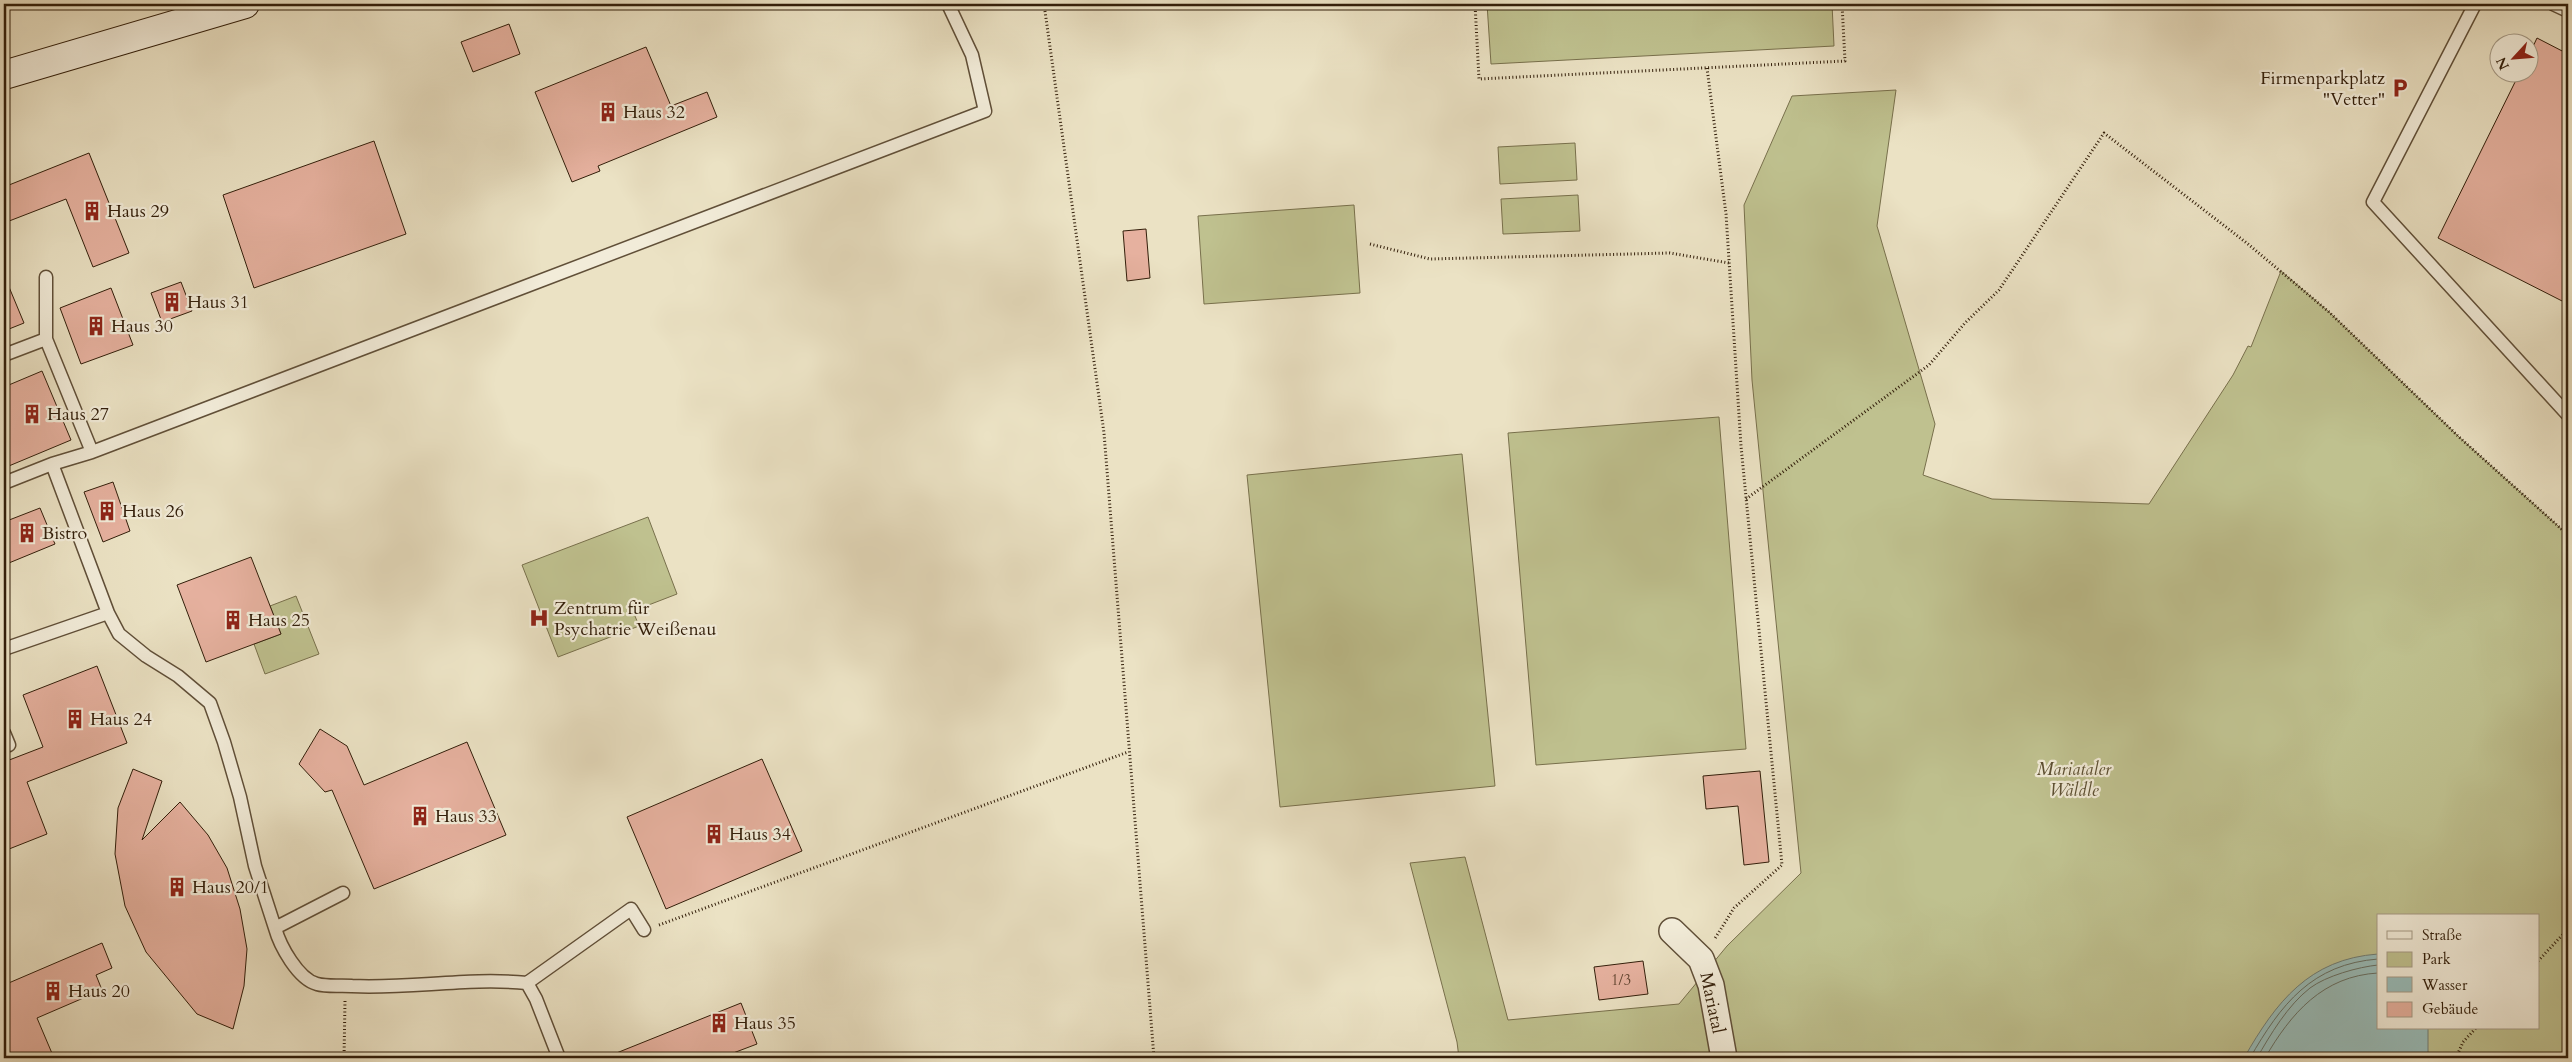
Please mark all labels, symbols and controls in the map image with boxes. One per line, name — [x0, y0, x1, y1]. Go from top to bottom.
north arrow — [2490, 32, 2540, 82]
text: N — [2492, 54, 2514, 73]
place label: Firmenparkplatz "Vetter" — [2260, 66, 2385, 112]
parking icon: Firmenparkplatz "Vetter" — [2389, 77, 2411, 99]
place label: Haus 32 — [623, 100, 685, 125]
building icon: Haus 32 — [597, 101, 619, 123]
place label: Haus 29 — [107, 199, 169, 224]
building icon: Haus 29 — [81, 200, 103, 222]
place label: Haus 31 — [187, 290, 249, 315]
building icon: Haus 31 — [161, 291, 183, 313]
place label: Haus 30 — [111, 314, 173, 339]
building icon: Haus 30 — [85, 315, 107, 337]
place label: Haus 27 — [47, 402, 109, 427]
building icon: Haus 27 — [21, 403, 43, 425]
place label: Haus 26 — [122, 499, 184, 524]
building icon: Haus 26 — [96, 500, 118, 522]
place label: Bistro — [42, 521, 88, 546]
building icon: Bistro — [16, 522, 38, 544]
place label: Zentrum für Psychatrie Weißenau — [554, 596, 716, 642]
hospital icon: Zentrum für Psychatrie Weißenau — [528, 607, 550, 629]
place label: Haus 25 — [248, 608, 310, 633]
building icon: Haus 25 — [222, 609, 244, 631]
place label: Haus 24 — [90, 707, 152, 732]
building icon: Haus 24 — [64, 708, 86, 730]
park label: Mariataler Wäldle — [2037, 757, 2112, 803]
place label: Haus 33 — [435, 804, 497, 829]
building icon: Haus 33 — [409, 805, 431, 827]
place label: Haus 34 — [729, 822, 791, 847]
building icon: Haus 34 — [703, 823, 725, 845]
place label: Haus 20/1 — [192, 875, 269, 900]
building icon: Haus 20/1 — [166, 876, 188, 898]
legend — [2377, 914, 2540, 1030]
text: Straße — [2422, 925, 2462, 945]
text: Park — [2422, 949, 2451, 969]
house number: 1/3 — [1611, 970, 1631, 990]
street label: Mariatal — [1693, 970, 1731, 1036]
text: Wasser — [2421, 975, 2468, 995]
place label: Haus 20 — [68, 979, 130, 1004]
building icon: Haus 20 — [42, 980, 64, 1002]
text: Gebäude — [2422, 999, 2479, 1019]
place label: Haus 35 — [734, 1011, 796, 1036]
building icon: Haus 35 — [708, 1012, 730, 1034]

